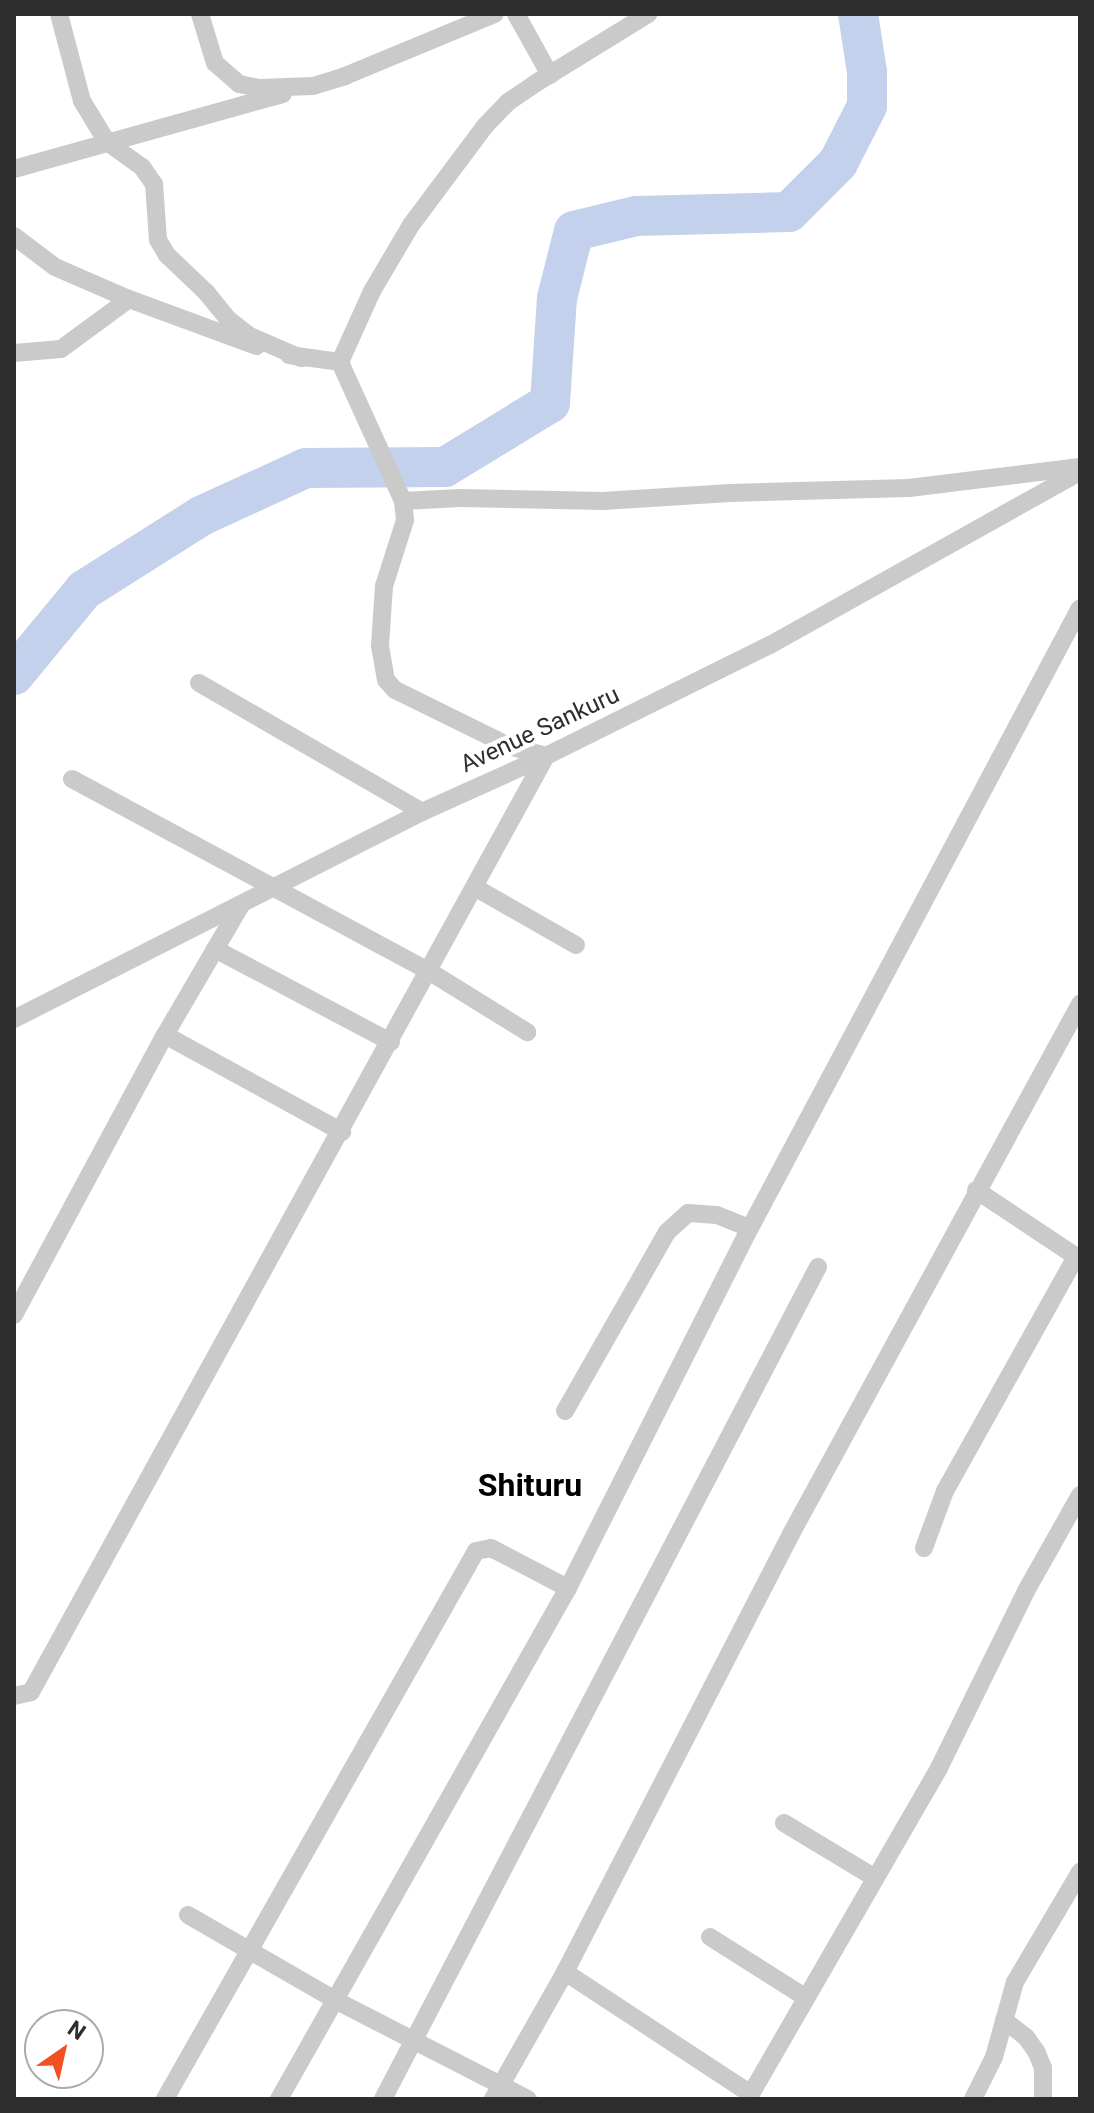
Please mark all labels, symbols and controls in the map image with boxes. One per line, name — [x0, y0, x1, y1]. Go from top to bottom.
street label: Avenue Sankuru — [456, 681, 624, 779]
district label: Shituru — [478, 1466, 582, 1504]
north arrow — [24, 2009, 104, 2089]
text: N — [63, 2016, 90, 2045]

